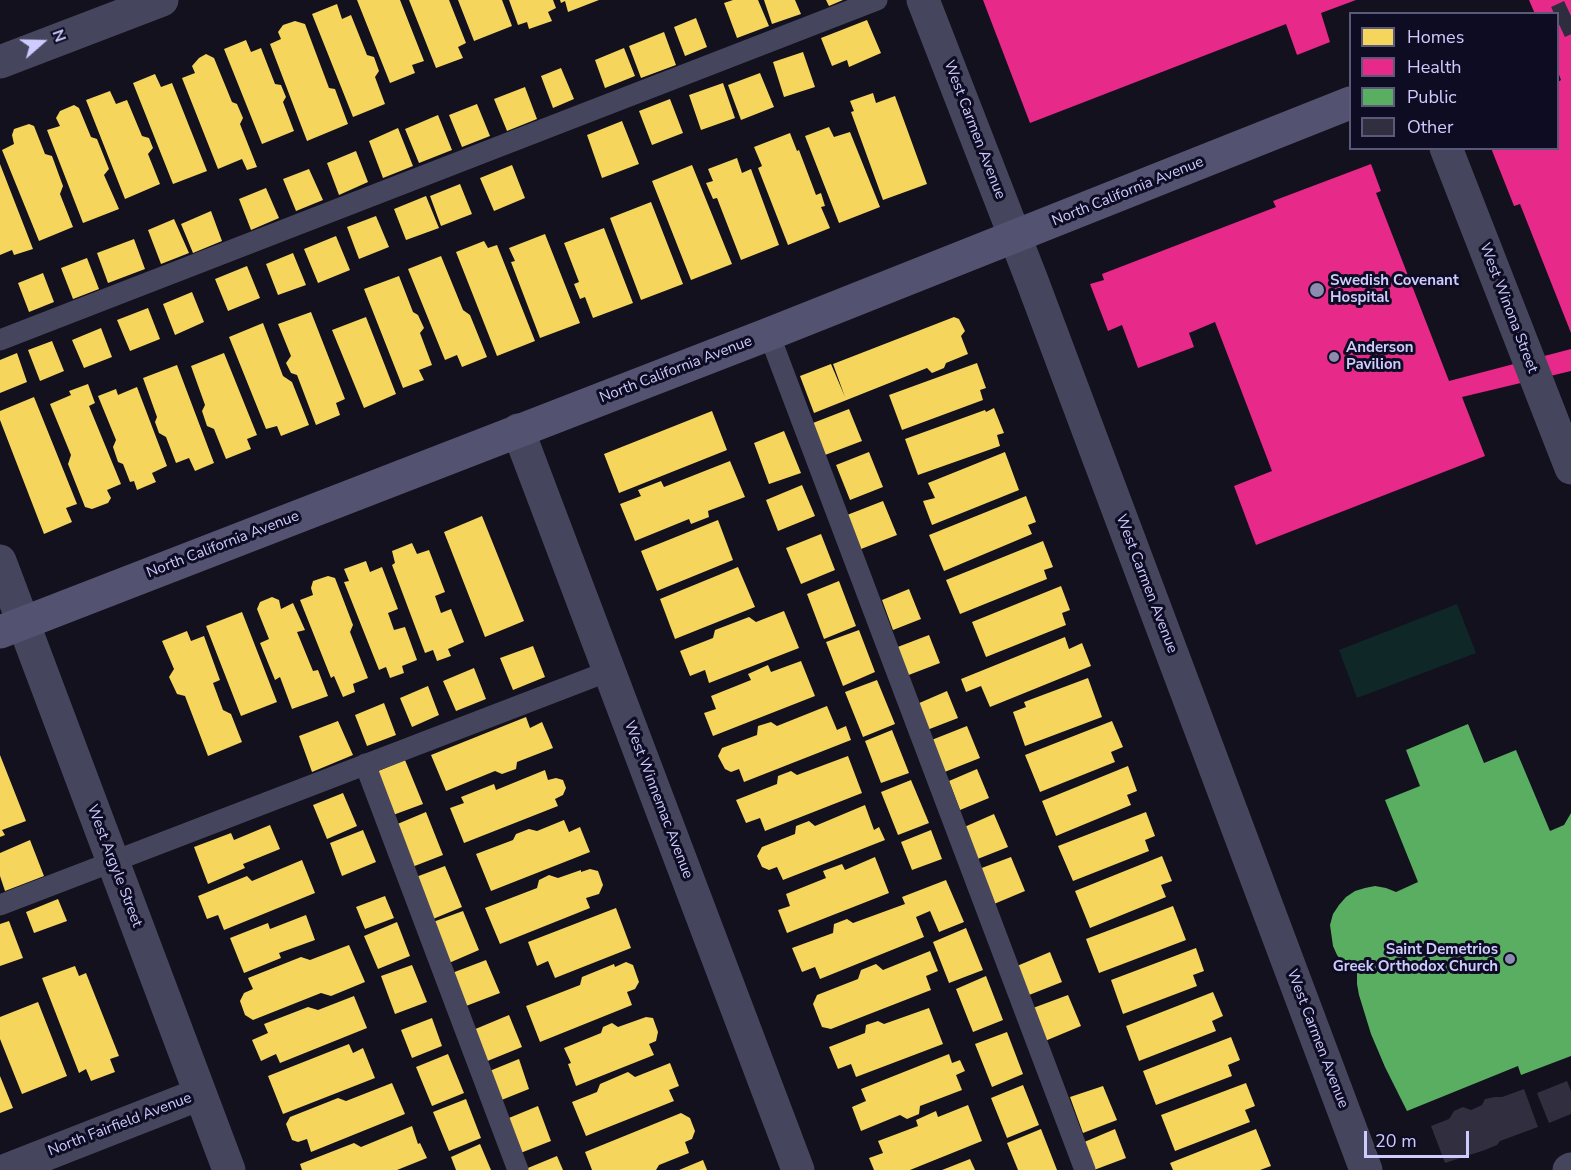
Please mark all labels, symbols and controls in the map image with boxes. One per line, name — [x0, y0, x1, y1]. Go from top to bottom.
north arrow — [12, 12, 72, 72]
legend — [1349, 12, 1559, 150]
text: Homes — [1407, 25, 1464, 49]
text: N — [47, 26, 71, 45]
text: Health — [1407, 55, 1462, 79]
street label: West Carmen Avenue — [939, 58, 1009, 202]
text: Public — [1407, 85, 1457, 109]
text: Other — [1407, 115, 1453, 139]
street label: North California Avenue — [1050, 153, 1206, 231]
street label: West Winona Street — [1475, 240, 1541, 376]
place label: Swedish Covenant Hospital — [1330, 272, 1459, 307]
marker: Swedish Covenant Hospital — [1308, 281, 1326, 299]
street label: North California Avenue — [597, 333, 755, 407]
place label: Anderson Pavilion — [1346, 339, 1414, 374]
marker: Anderson Pavilion — [1327, 350, 1341, 364]
street label: North California Avenue — [144, 508, 302, 582]
street label: West Carmen Avenue — [1111, 512, 1181, 656]
street label: West Winnemac Avenue — [620, 719, 696, 881]
street label: West Argyle Street — [82, 802, 146, 930]
place label: Saint Demetrios Greek Orthodox Church — [1333, 941, 1498, 976]
marker: Saint Demetrios Greek Orthodox Church — [1503, 952, 1517, 966]
street label: West Carmen Avenue — [1282, 967, 1352, 1111]
street label: North Fairfield Avenue — [46, 1089, 194, 1161]
scale bar — [1367, 1119, 1472, 1157]
text: 20 m — [1375, 1129, 1417, 1153]

